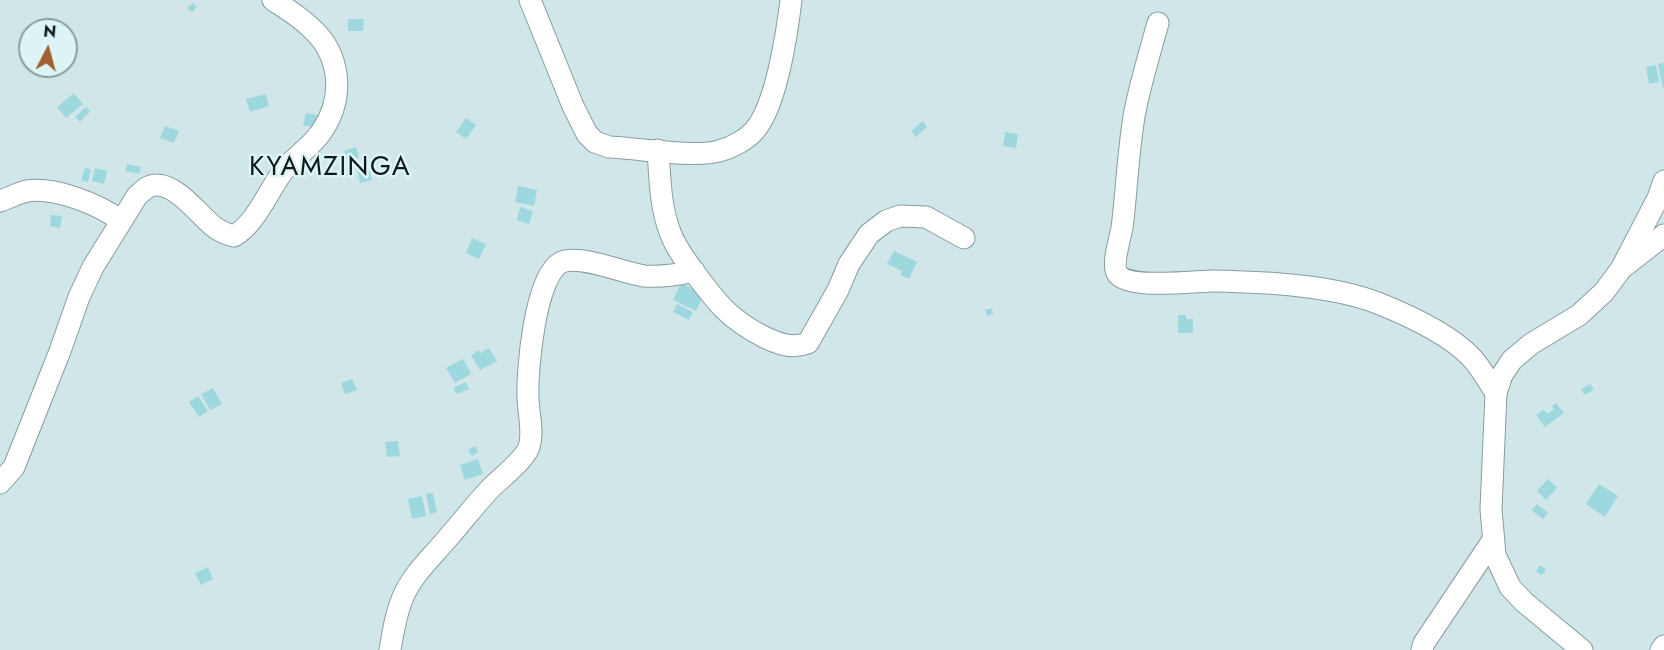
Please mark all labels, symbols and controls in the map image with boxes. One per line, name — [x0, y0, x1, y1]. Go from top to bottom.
north arrow — [18, 18, 78, 78]
text: N — [42, 19, 57, 44]
district label: KYAMZINGA — [249, 152, 411, 184]

